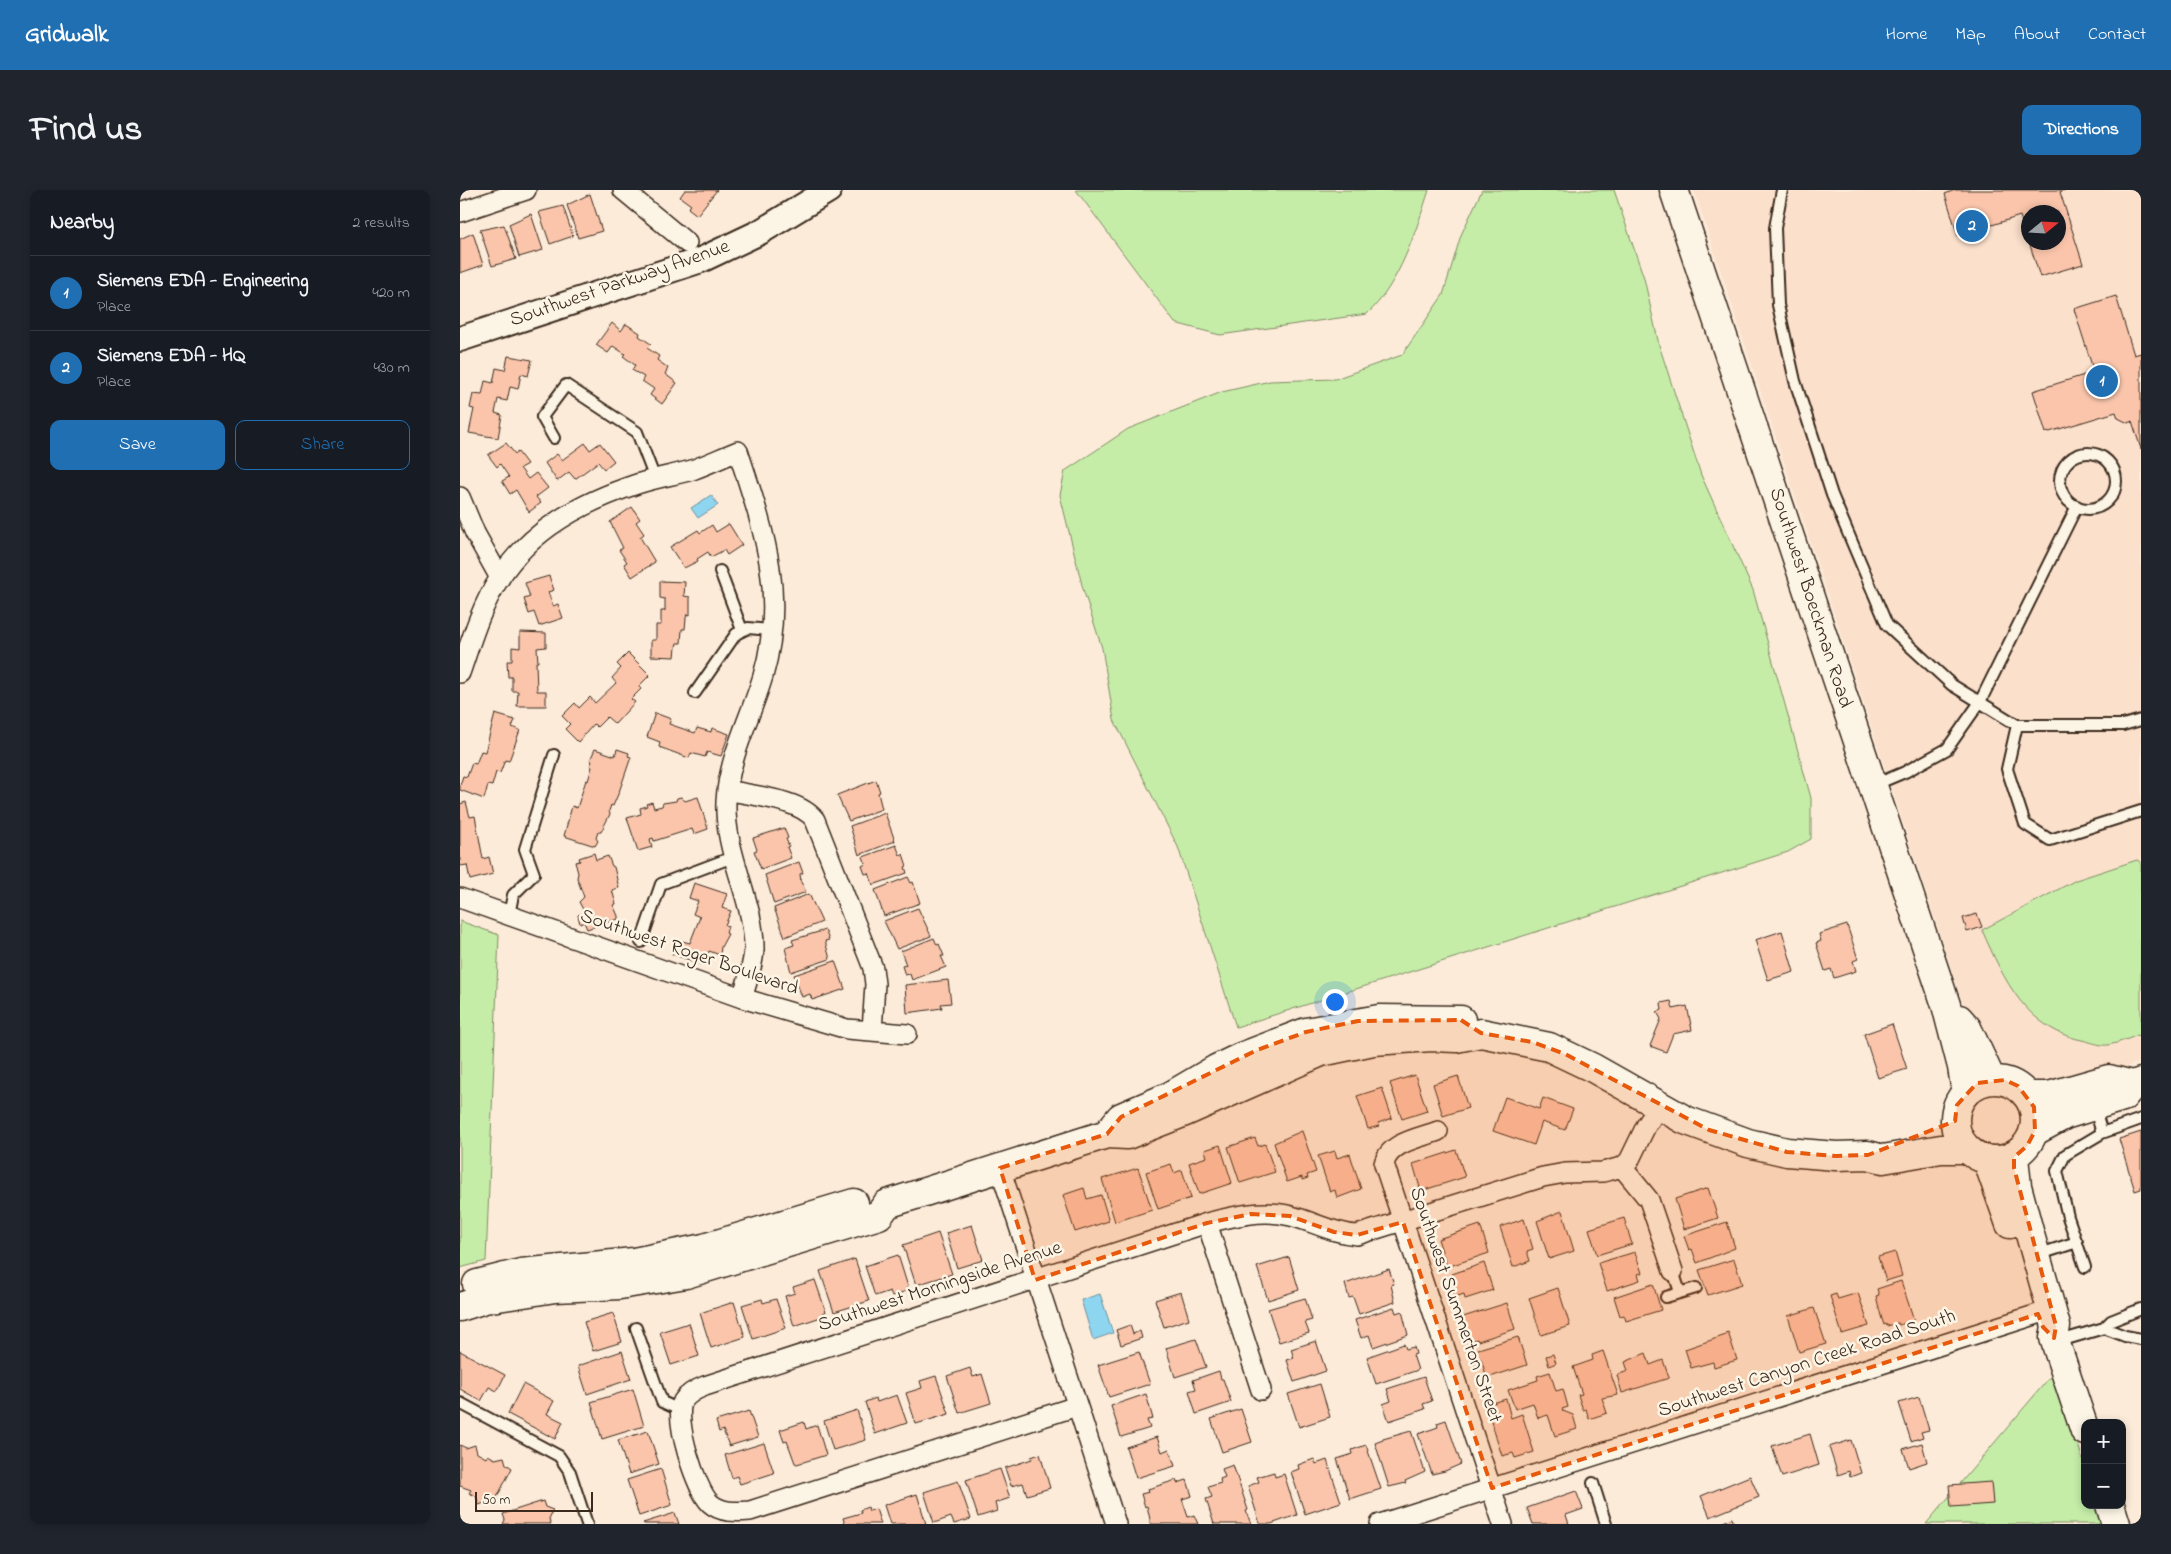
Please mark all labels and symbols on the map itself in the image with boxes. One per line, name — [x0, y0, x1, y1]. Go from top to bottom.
north arrow — [2021, 205, 2066, 250]
pin: 2 — [1956, 207, 1988, 245]
street label: Southwest Parkway Avenue — [506, 233, 734, 335]
pin: 1 — [2086, 362, 2118, 400]
street label: Southwest Boeckman Road — [1761, 484, 1859, 712]
street label: Southwest Roger Boulevard — [576, 902, 802, 1005]
your location — [1322, 989, 1348, 1015]
street label: Southwest Summerton Street — [1401, 1183, 1509, 1427]
street label: Southwest Morningside Avenue — [814, 1234, 1066, 1341]
street label: Southwest Canyon Creek Road South — [1654, 1302, 1960, 1426]
scale bar — [475, 1489, 592, 1512]

